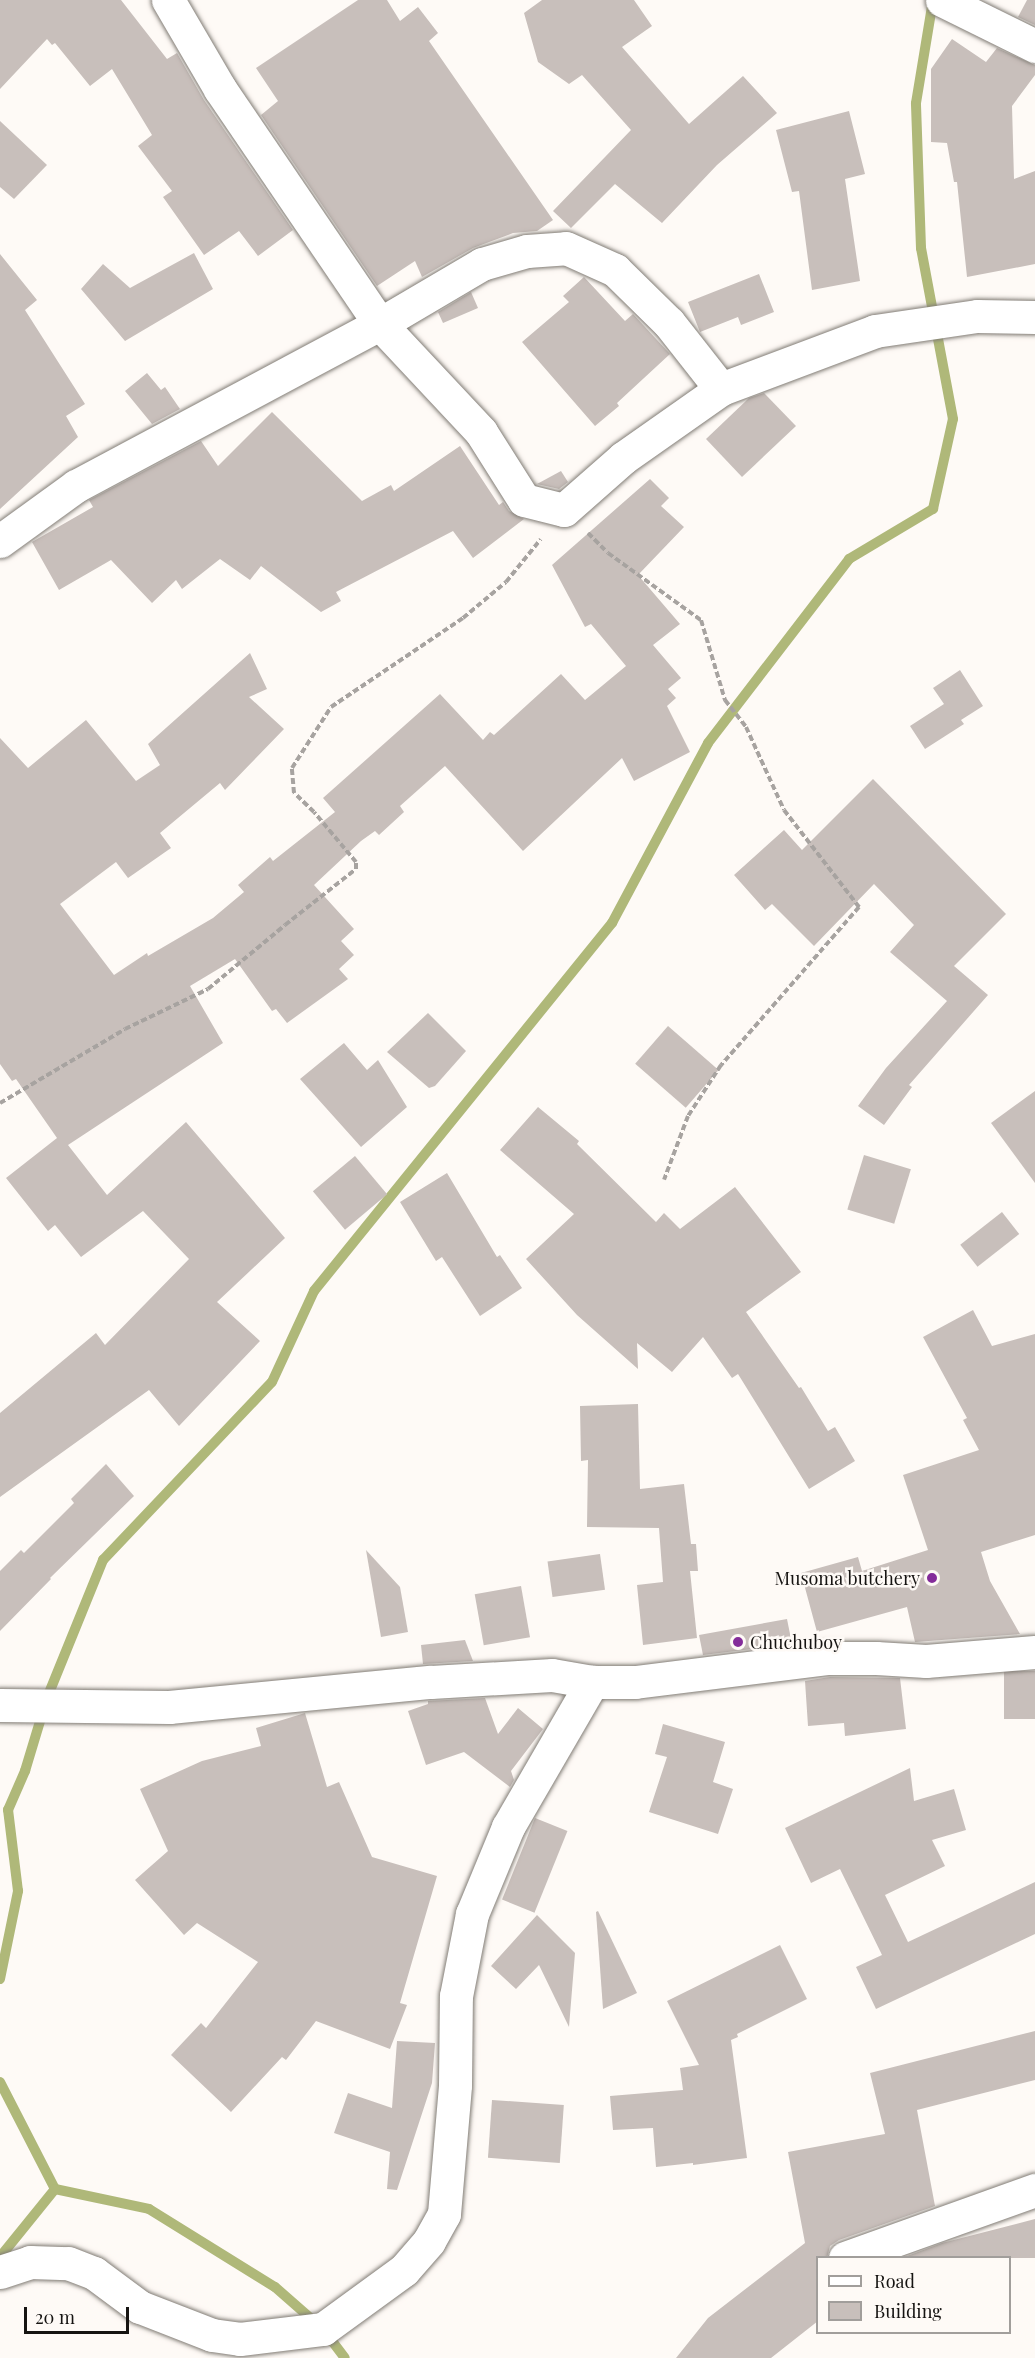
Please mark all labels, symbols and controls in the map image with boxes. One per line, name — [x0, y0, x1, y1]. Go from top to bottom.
place label: Musoma butchery — [774, 1567, 920, 1589]
marker: Musoma butchery — [925, 1571, 939, 1585]
place label: Chuchuboy — [750, 1631, 842, 1653]
marker: Chuchuboy — [731, 1635, 745, 1649]
legend — [816, 2256, 1011, 2334]
text: Road — [874, 2269, 915, 2293]
scale bar — [27, 2295, 132, 2333]
text: Building — [874, 2299, 942, 2323]
text: 20 m — [35, 2305, 75, 2329]

